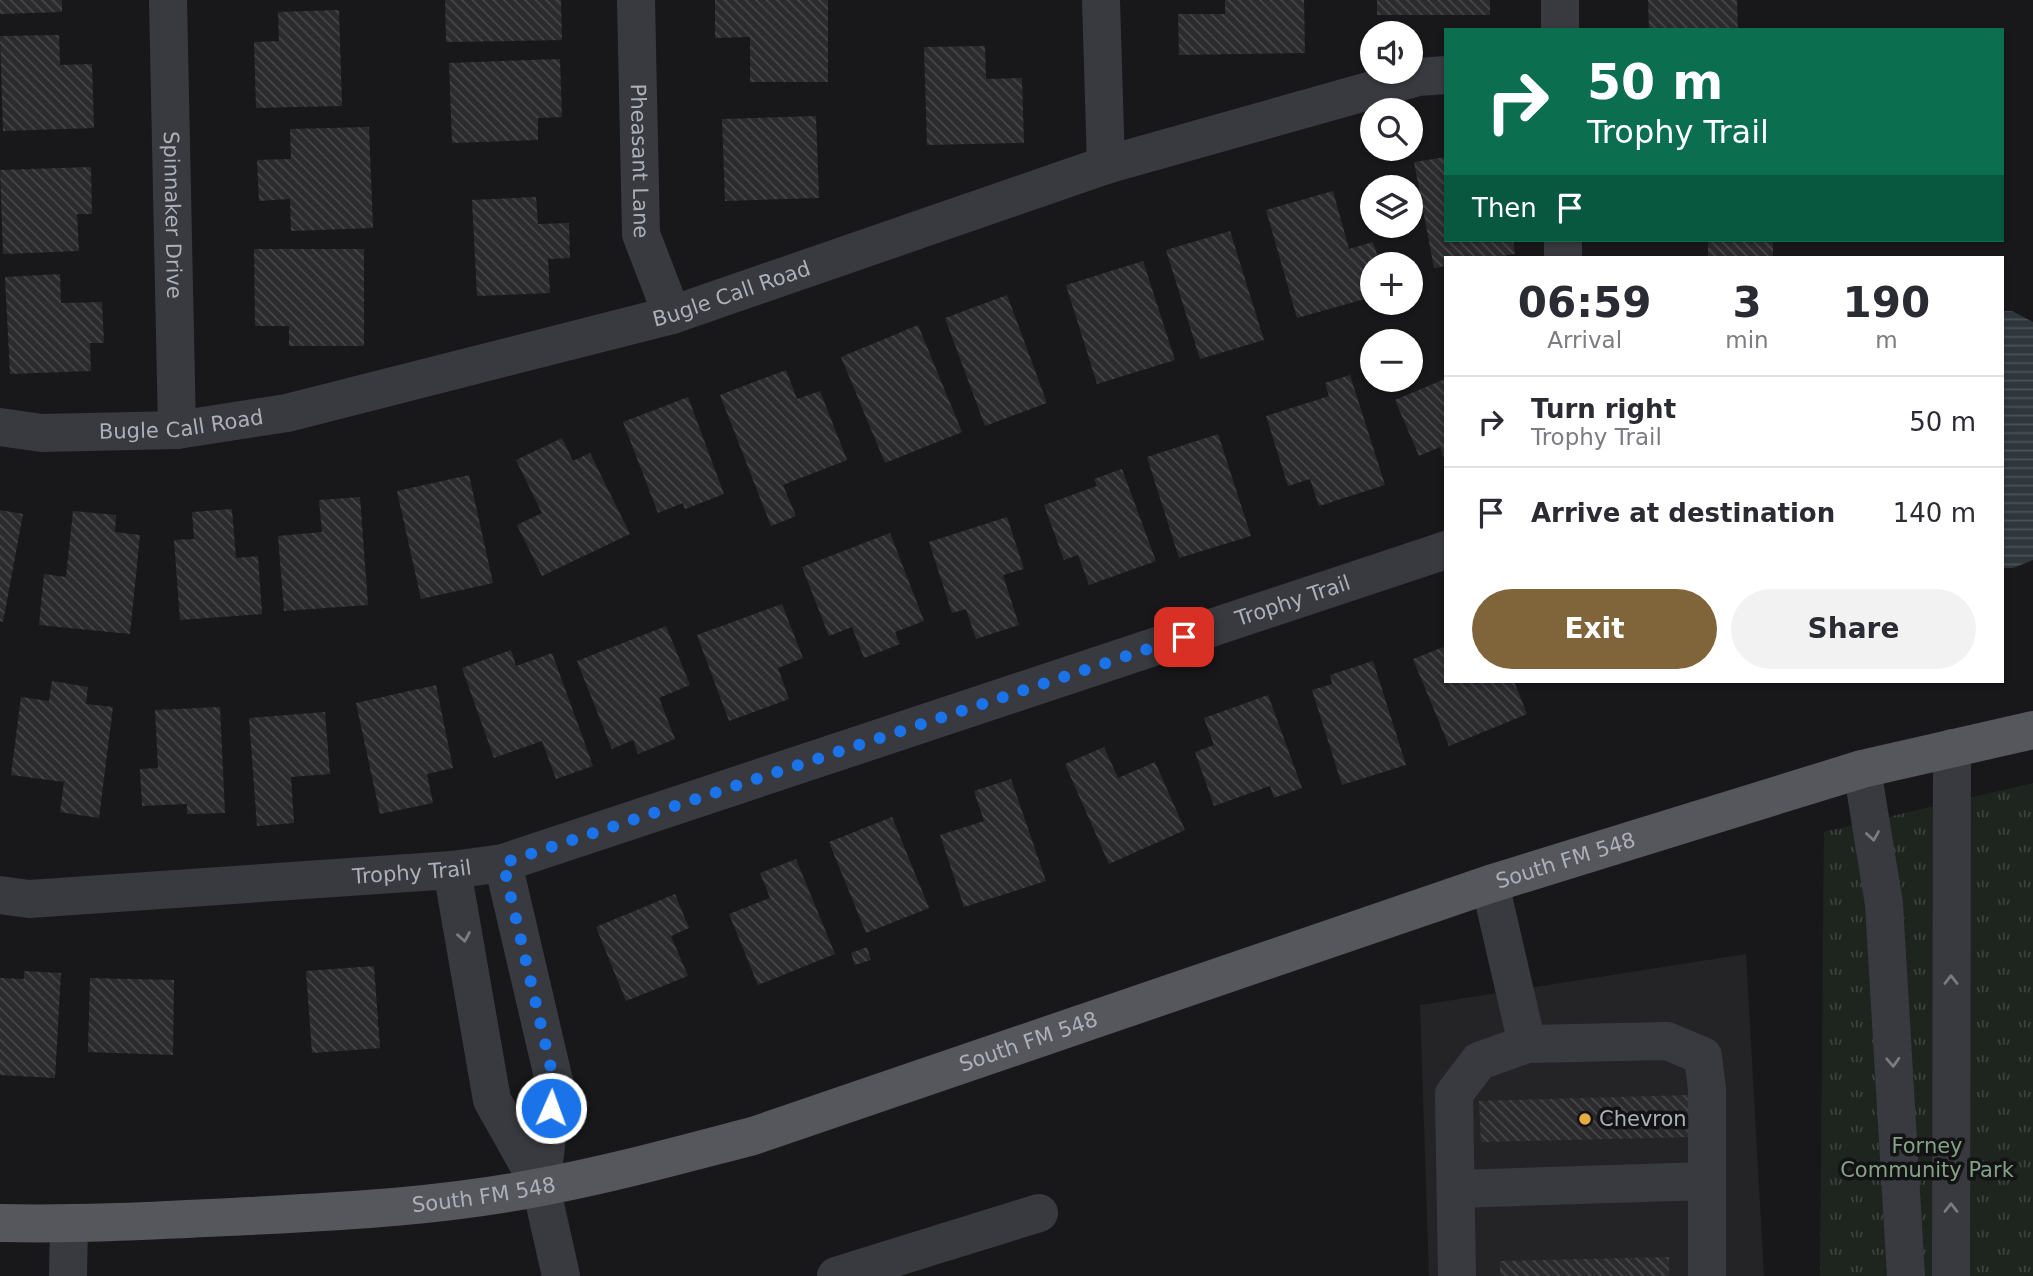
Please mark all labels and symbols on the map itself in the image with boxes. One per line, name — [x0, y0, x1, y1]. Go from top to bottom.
street label: Pheasant Lane — [626, 83, 653, 239]
street label: Spinnaker Drive — [159, 131, 186, 299]
street label: Bugle Call Road — [650, 256, 813, 331]
street label: Bugle Call Road — [99, 405, 265, 444]
street label: Trophy Trail — [1231, 571, 1353, 631]
pin — [1154, 607, 1214, 667]
street label: South FM 548 — [1493, 828, 1638, 893]
one-way arrow — [1865, 830, 1880, 842]
street label: Trophy Trail — [350, 855, 473, 889]
one-way arrow — [456, 931, 471, 943]
one-way arrow — [1943, 975, 1959, 985]
street label: South FM 548 — [956, 1007, 1101, 1077]
one-way arrow — [1886, 1057, 1901, 1068]
position arrow — [514, 1071, 588, 1145]
place label: Chevron — [1599, 1107, 1687, 1131]
marker: Chevron — [1577, 1111, 1593, 1127]
park label: Forney Community Park — [1840, 1134, 2015, 1182]
street label: South FM 548 — [411, 1173, 557, 1217]
one-way arrow — [1943, 1202, 1959, 1213]

